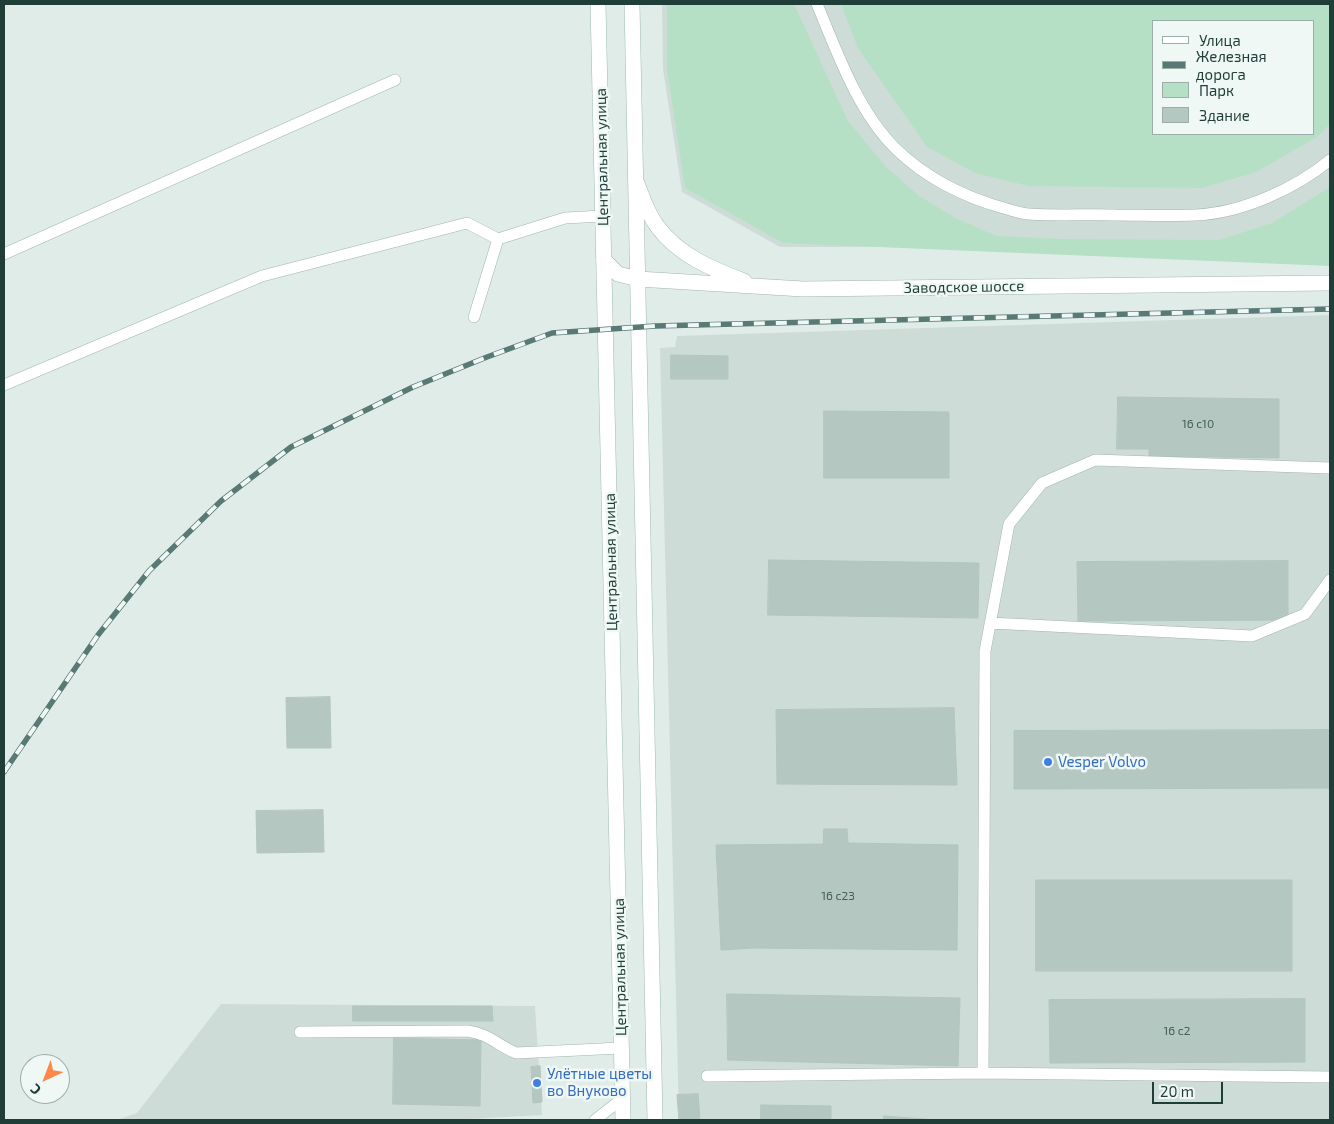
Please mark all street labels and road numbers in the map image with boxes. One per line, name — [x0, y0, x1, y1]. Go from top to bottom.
street label: Центральная улица — [592, 88, 612, 226]
street label: Заводское шоссе — [904, 277, 1024, 297]
street label: Центральная улица — [601, 493, 621, 631]
street label: Центральная улица — [610, 898, 630, 1036]

